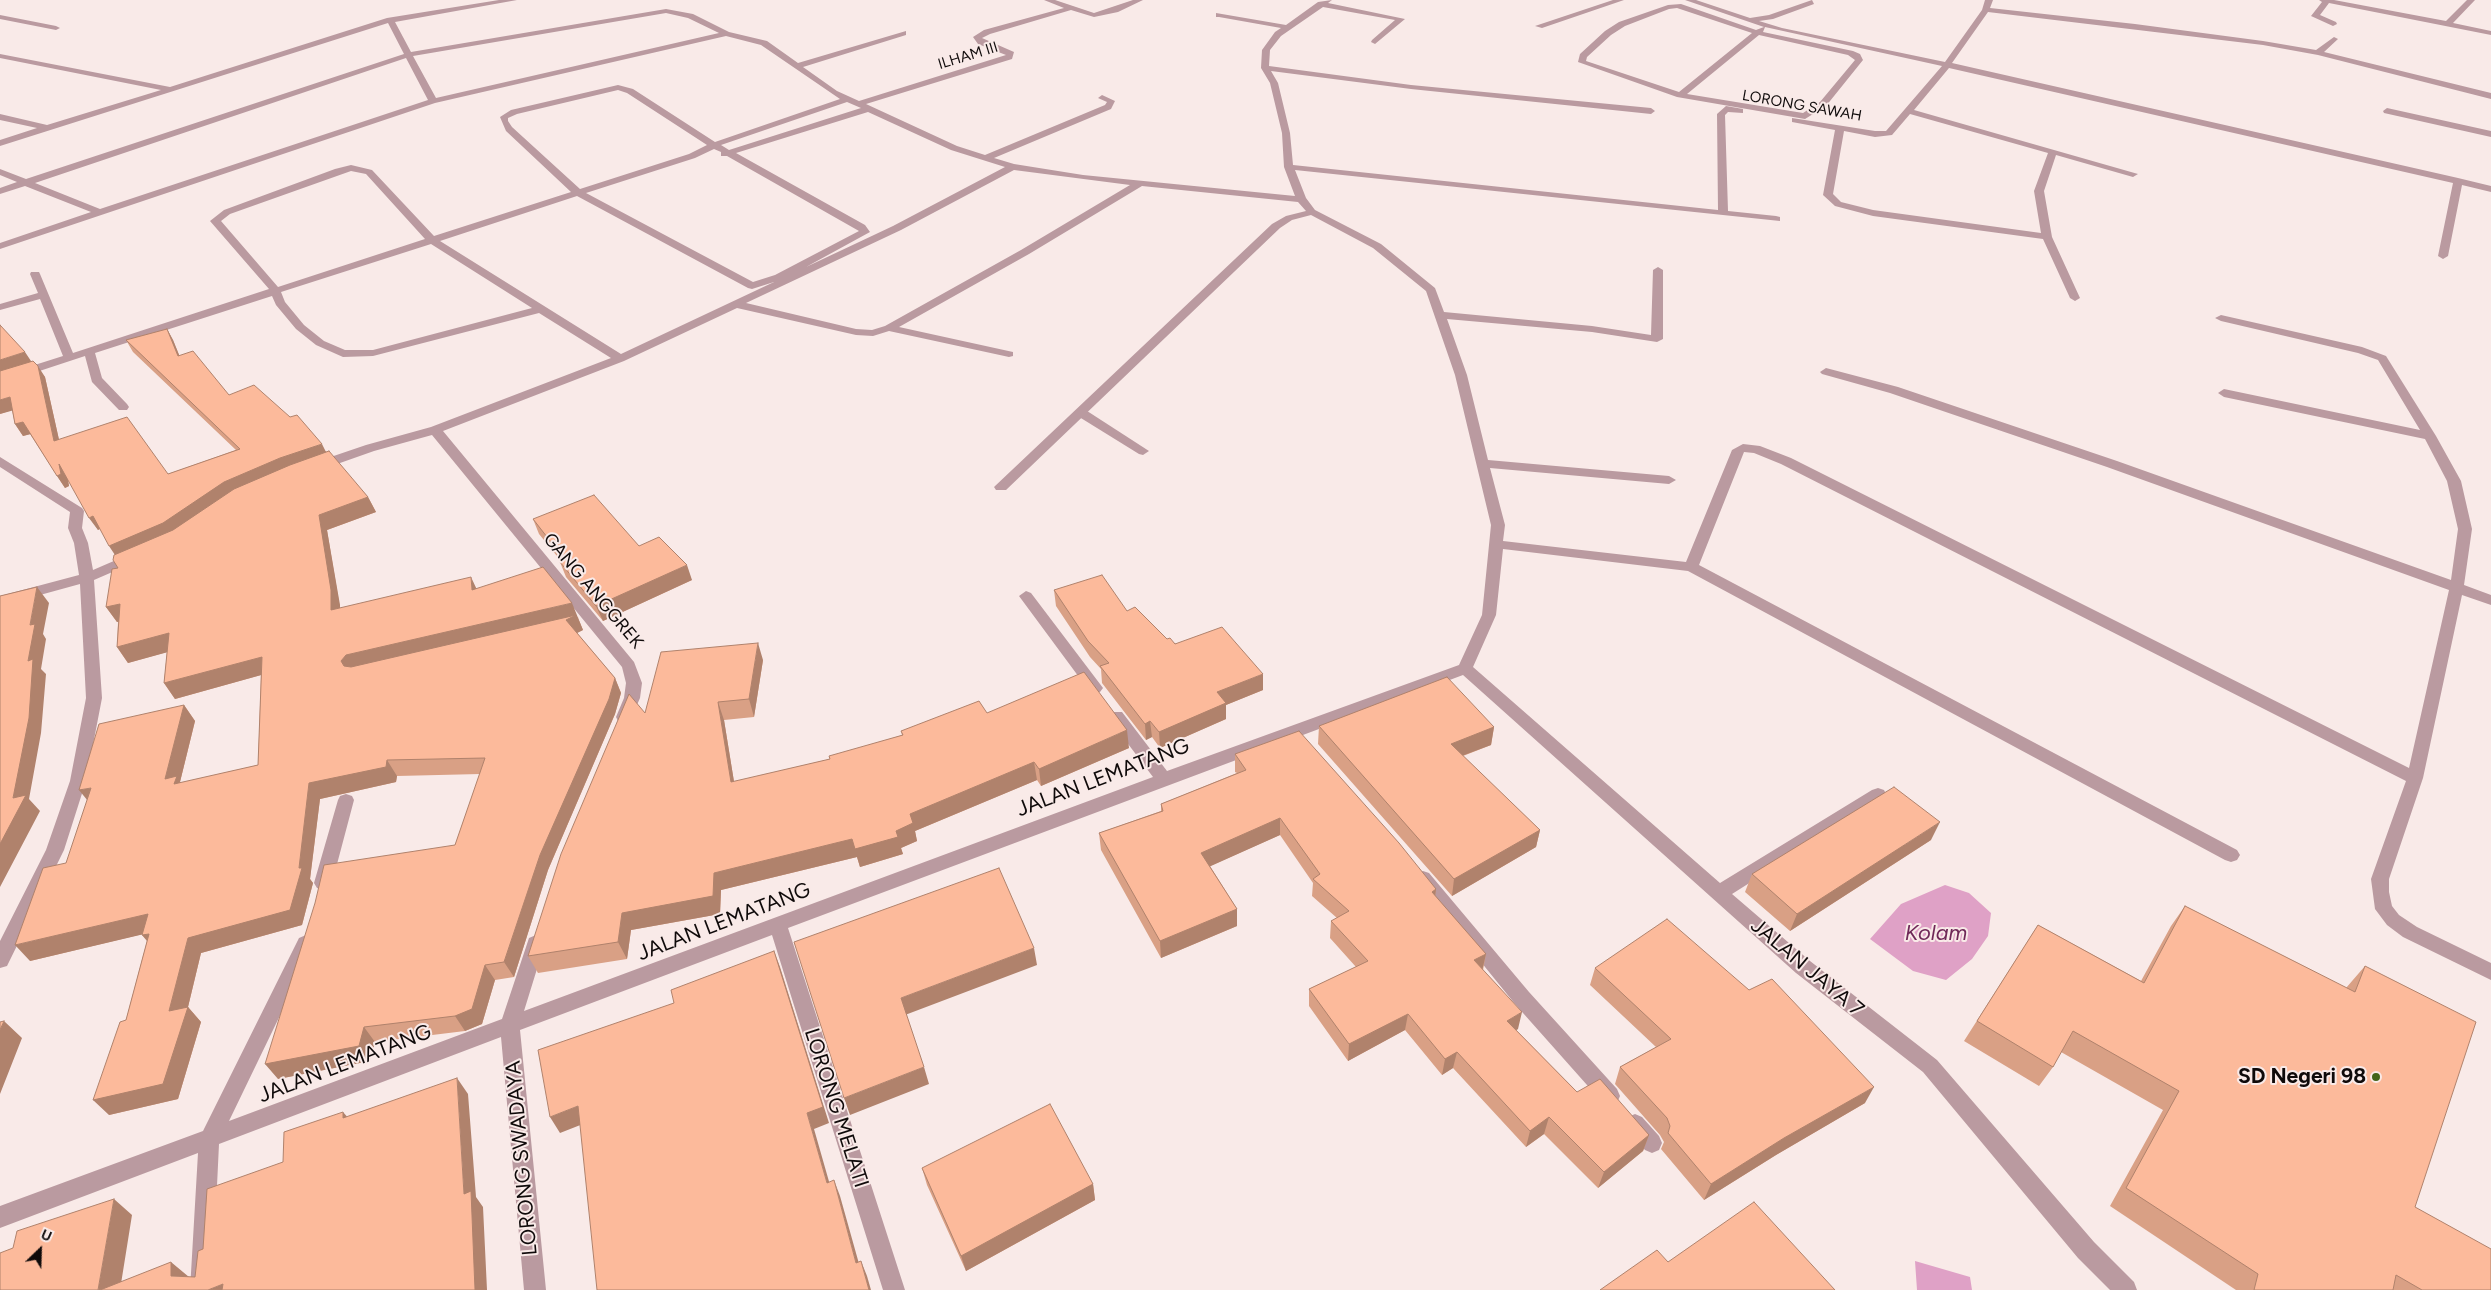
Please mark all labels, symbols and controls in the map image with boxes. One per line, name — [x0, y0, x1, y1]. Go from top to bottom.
street label: ILHAM III — [936, 38, 1000, 74]
street label: LORONG SAWAH — [1741, 87, 1863, 125]
street label: GANG ANGGREK — [538, 529, 648, 653]
street label: JALAN LEMATANG — [1013, 733, 1193, 823]
street label: JALAN LEMATANG — [634, 877, 814, 967]
street label: JALAN JAYA 7 — [1745, 913, 1869, 1023]
water label: Kolam — [1905, 921, 1967, 947]
street label: JALAN LEMATANG — [255, 1019, 435, 1109]
street label: LORONG MELATI — [798, 1025, 874, 1191]
street label: LORONG SWADAYA — [501, 1059, 543, 1257]
place label: SD Negeri 98 — [2238, 1064, 2366, 1090]
marker: SD Negeri 98 — [2370, 1071, 2382, 1083]
north arrow — [15, 1225, 65, 1275]
text: U — [38, 1226, 54, 1246]

